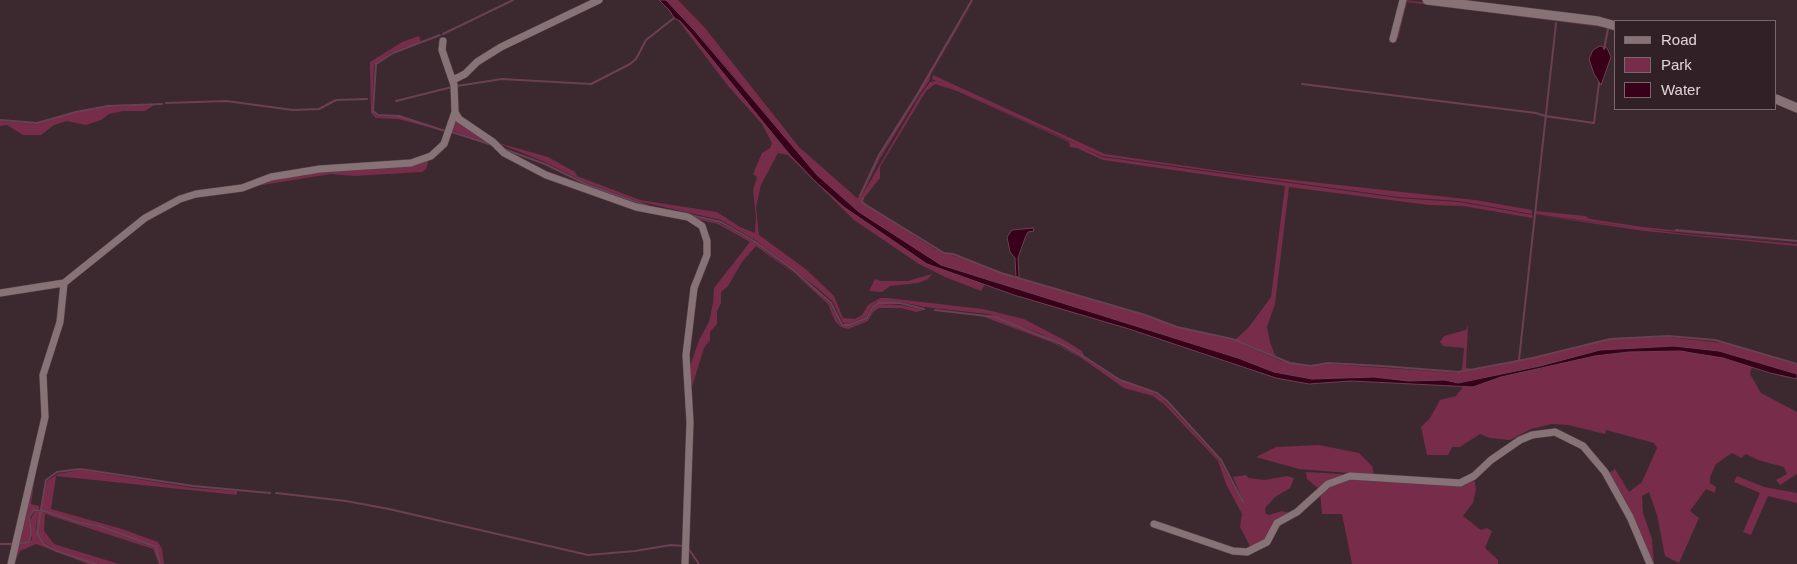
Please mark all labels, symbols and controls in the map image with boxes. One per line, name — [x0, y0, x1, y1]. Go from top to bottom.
legend — [1614, 20, 1777, 110]
text: Road — [1661, 31, 1697, 48]
text: Park — [1661, 56, 1692, 73]
text: Water — [1661, 81, 1700, 98]

